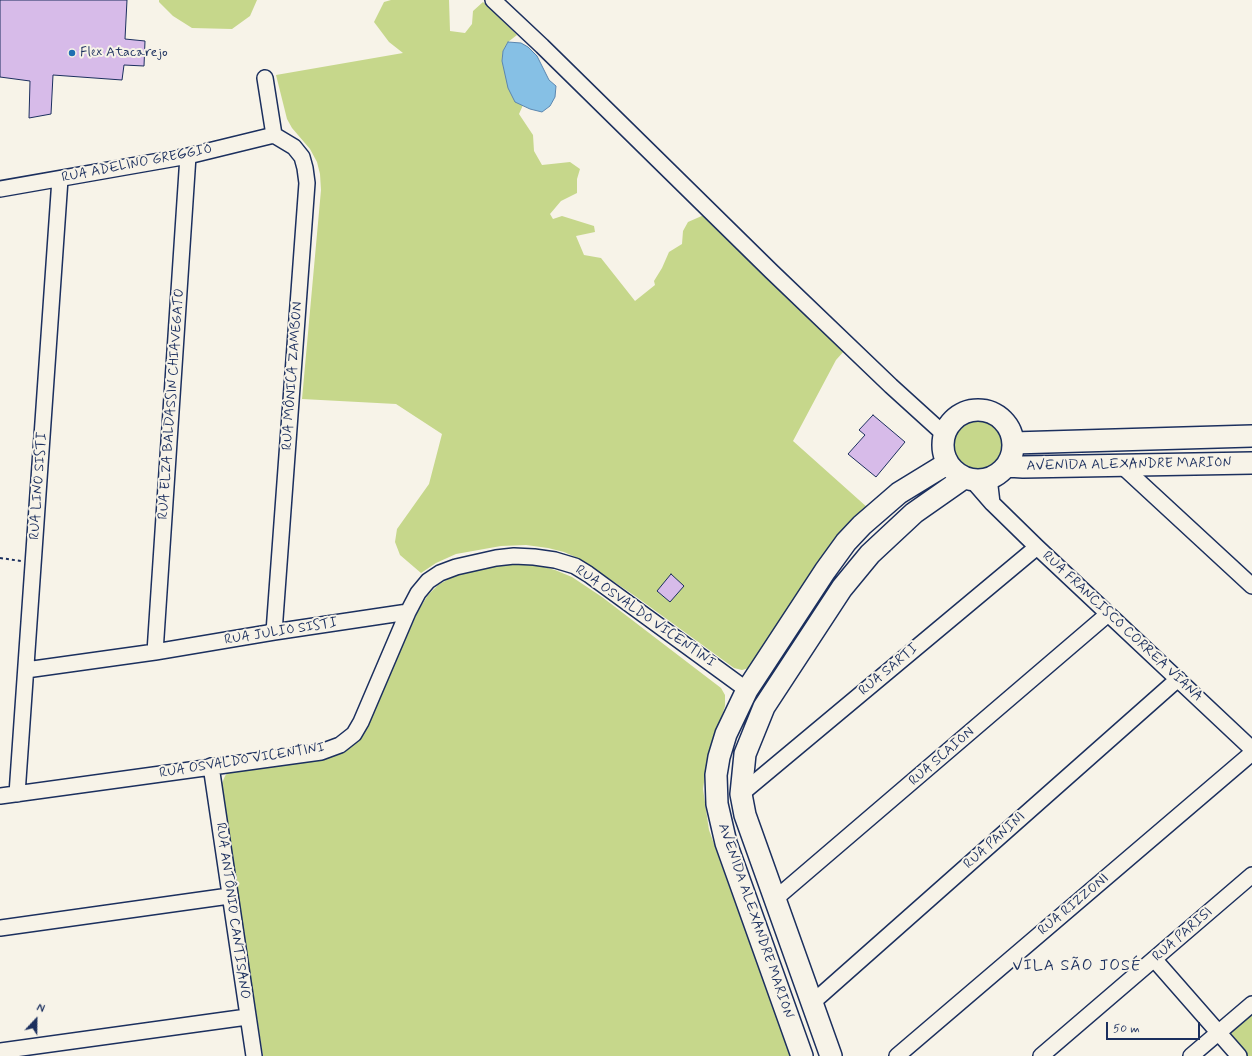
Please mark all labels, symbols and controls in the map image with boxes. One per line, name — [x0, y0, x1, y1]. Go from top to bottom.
place label: Flex Atacarejo — [80, 45, 168, 61]
marker: Flex Atacarejo — [67, 48, 77, 58]
street label: RUA ADELINO GREGGIO — [60, 141, 214, 187]
street label: RUA ELZA BALDASSIN CHIAVEGATO — [156, 288, 188, 520]
street label: RUA MÔNICA ZAMBON — [279, 301, 307, 451]
street label: RUA LINO SISTI — [27, 431, 51, 541]
street label: AVENIDA ALEXANDRE MARION — [1026, 455, 1232, 475]
street label: RUA FRANCISCO CORREA VIANA — [1038, 548, 1206, 706]
street label: RUA OSVALDO VICENTINI — [572, 562, 718, 672]
street label: RUA JULIO SISTI — [223, 615, 339, 649]
street label: RUA SARTI — [856, 640, 922, 700]
street label: RUA SCAION — [906, 724, 978, 790]
street label: RUA OSVALDO VICENTINI — [158, 740, 326, 782]
street label: RUA PANINI — [961, 809, 1029, 873]
street label: AVENIDA ALEXANDRE MARION — [714, 821, 796, 1021]
street label: RUA ANTÔNIO CANTISANO — [211, 822, 253, 1000]
street label: RUA RIZZONI — [1035, 871, 1113, 939]
street label: RUA PARISI — [1150, 904, 1216, 966]
district label: VILA SÃO JOSÉ — [1014, 957, 1140, 977]
north arrow — [16, 1000, 56, 1040]
text: N — [34, 1001, 47, 1017]
scale bar — [1108, 1014, 1202, 1040]
text: 50 m — [1113, 1021, 1140, 1037]

